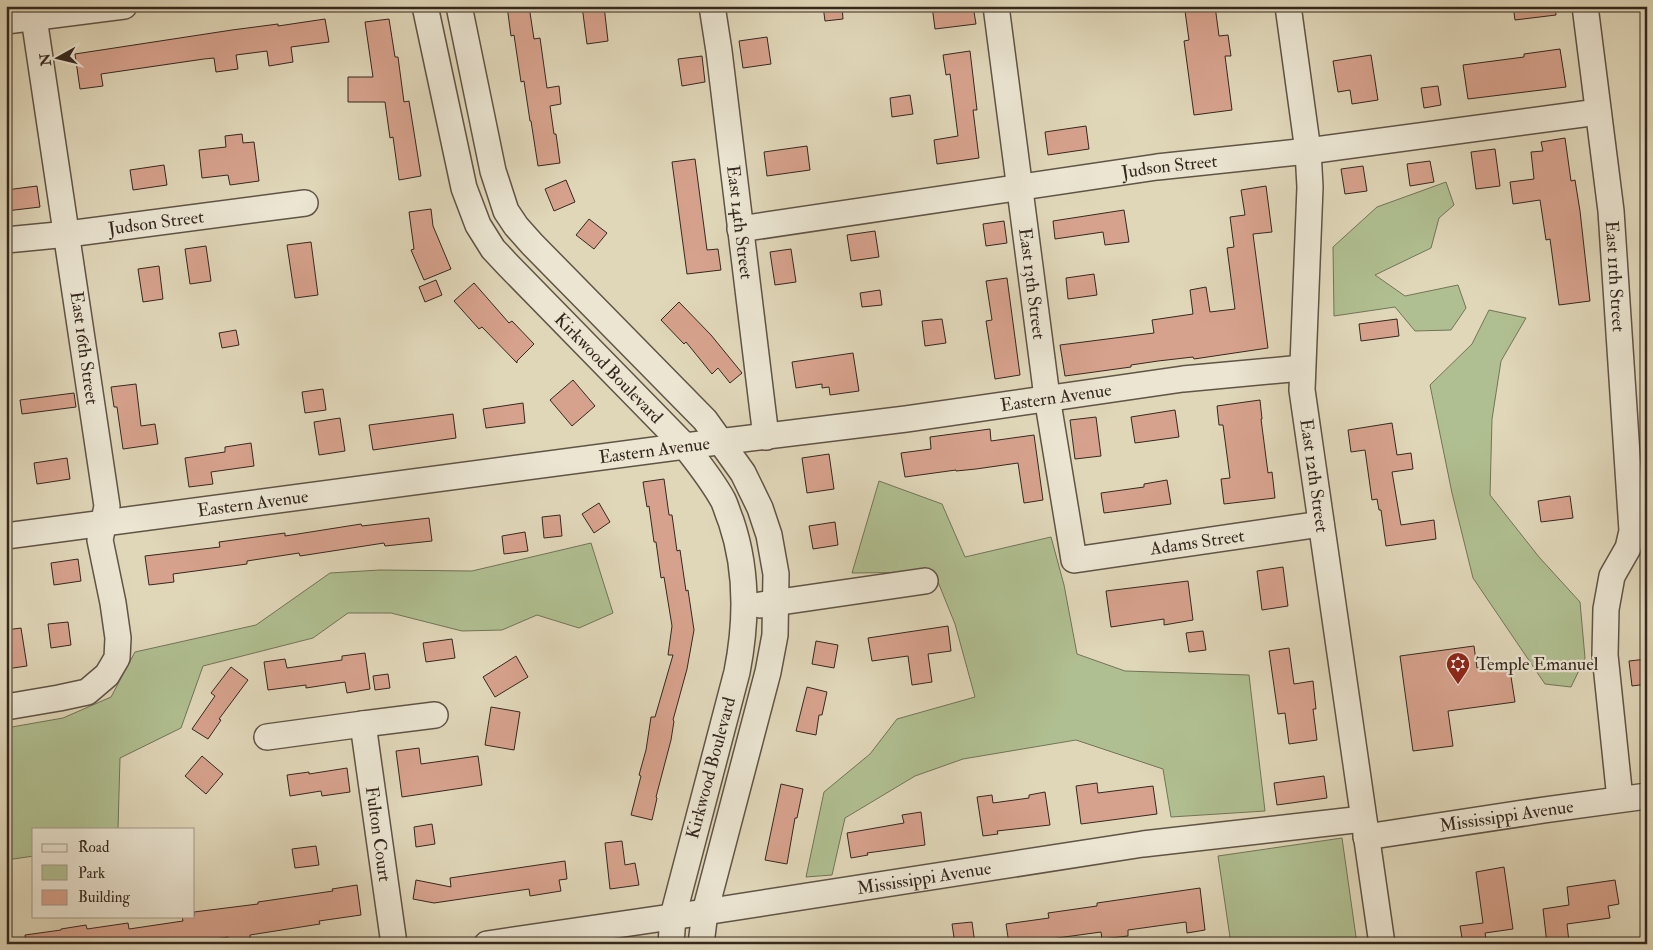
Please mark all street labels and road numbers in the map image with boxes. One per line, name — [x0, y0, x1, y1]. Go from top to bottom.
street label: Judson Street — [1119, 149, 1219, 184]
street label: East 14th Street — [721, 164, 758, 281]
street label: Judson Street — [106, 205, 205, 240]
street label: East 11th Street — [1600, 220, 1630, 333]
street label: East 13th Street — [1014, 227, 1051, 341]
street label: East 16th Street — [65, 290, 103, 406]
street label: Kirkwood Boulevard — [549, 308, 668, 428]
street label: Eastern Avenue — [999, 378, 1113, 417]
street label: East 12th Street — [1295, 417, 1334, 534]
street label: Eastern Avenue — [597, 431, 712, 469]
street label: Eastern Avenue — [196, 484, 310, 522]
street label: Adams Street — [1147, 524, 1246, 560]
street label: Kirkwood Boulevard — [681, 694, 741, 841]
street label: Fulton Court — [360, 785, 397, 883]
street label: Mississippi Avenue — [1438, 795, 1575, 837]
street label: Mississippi Avenue — [855, 856, 993, 900]

